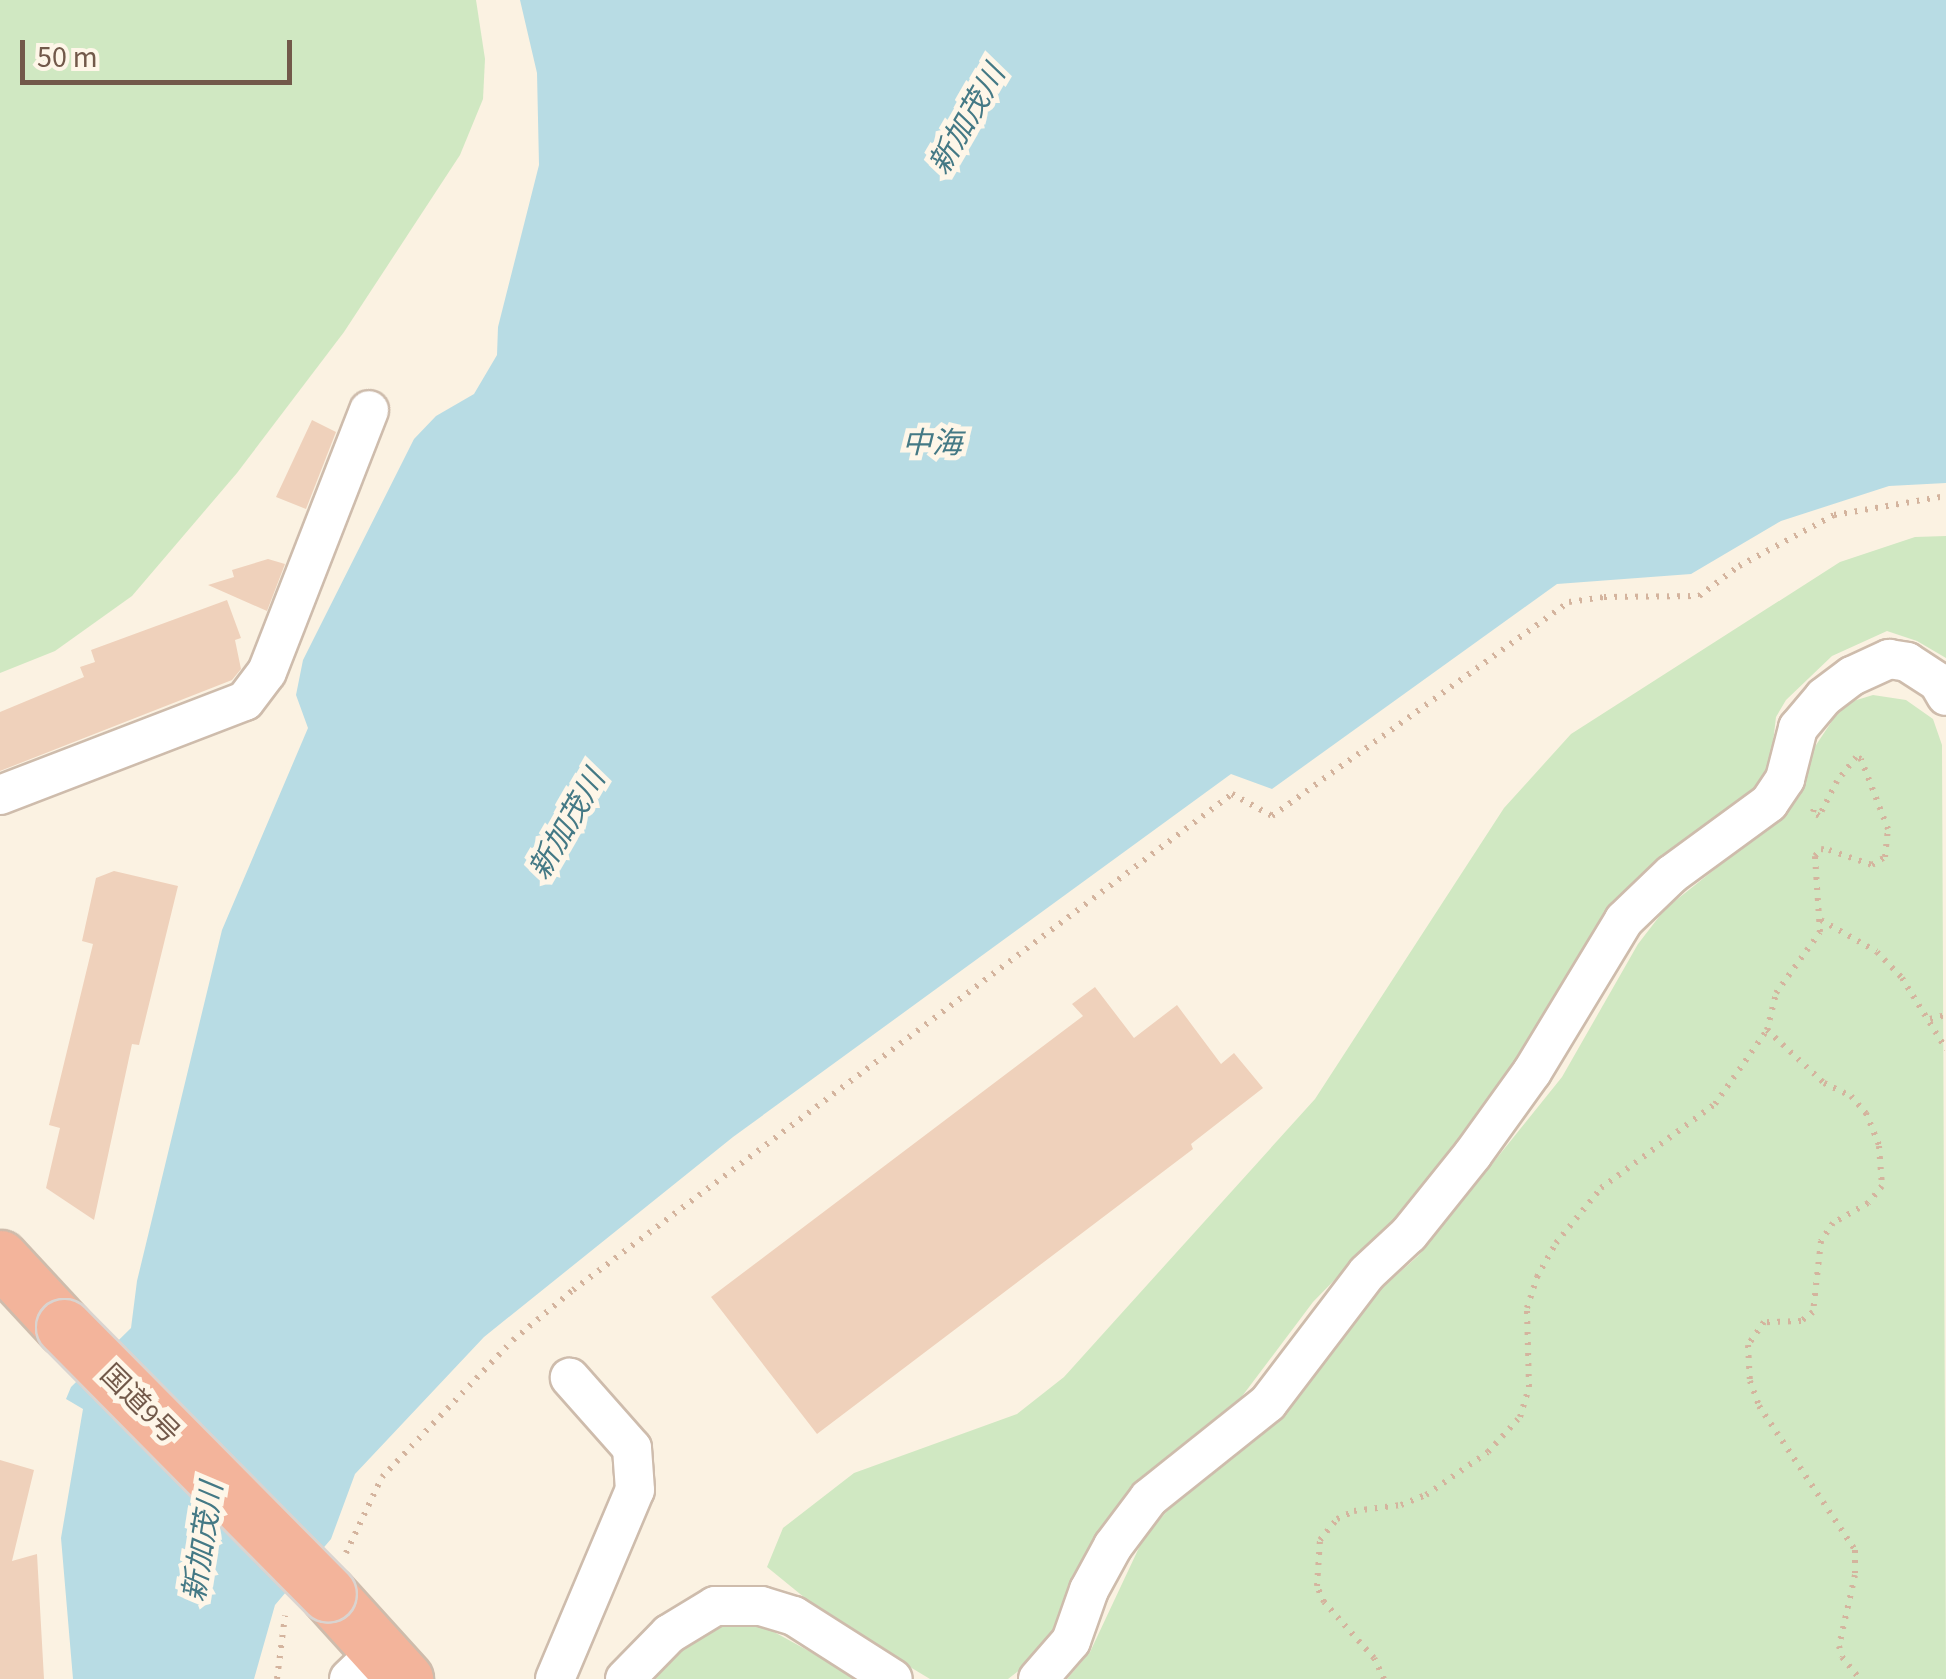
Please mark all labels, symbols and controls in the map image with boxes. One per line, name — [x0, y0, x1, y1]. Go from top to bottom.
scale bar — [25, 20, 298, 82]
text: 50 m — [37, 36, 98, 79]
water label: 新加茂川 — [922, 59, 1014, 181]
water label: 中海 — [902, 426, 962, 462]
water label: 新加茂川 — [522, 764, 614, 886]
street label: 国道9号 — [94, 1358, 186, 1450]
water label: 新加茂川 — [177, 1480, 231, 1604]

